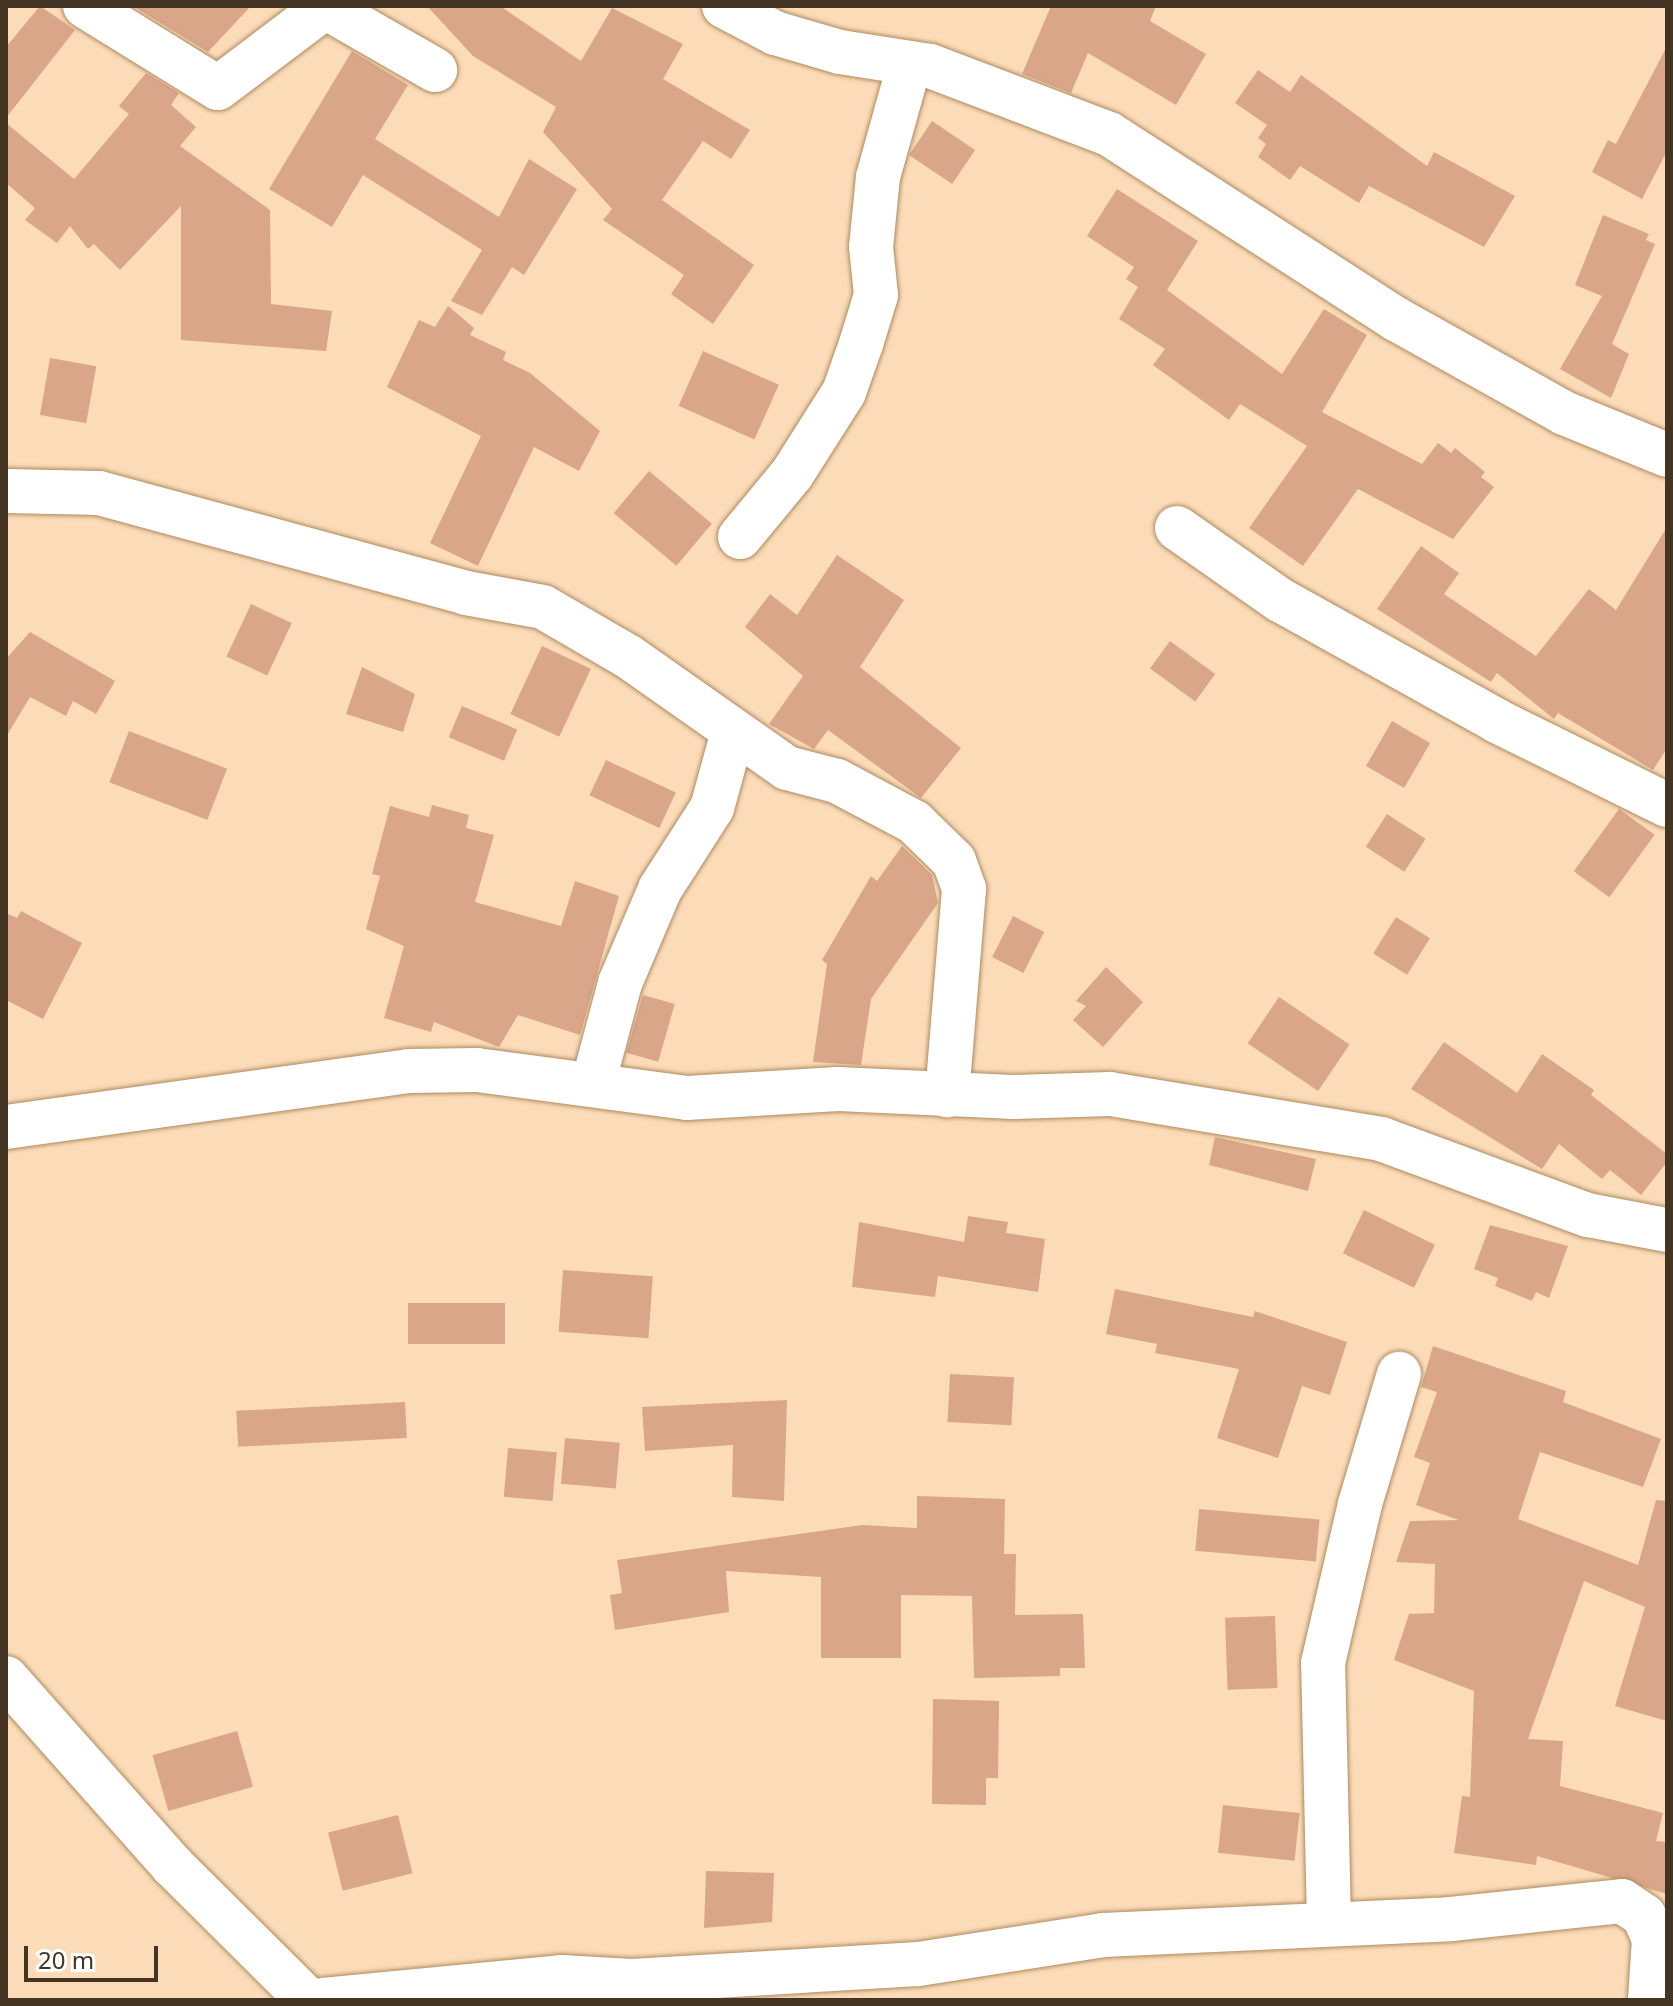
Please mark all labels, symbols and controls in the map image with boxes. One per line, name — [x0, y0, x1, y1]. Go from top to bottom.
scale bar — [28, 1930, 162, 1980]
text: 20 m — [38, 1943, 94, 1976]

